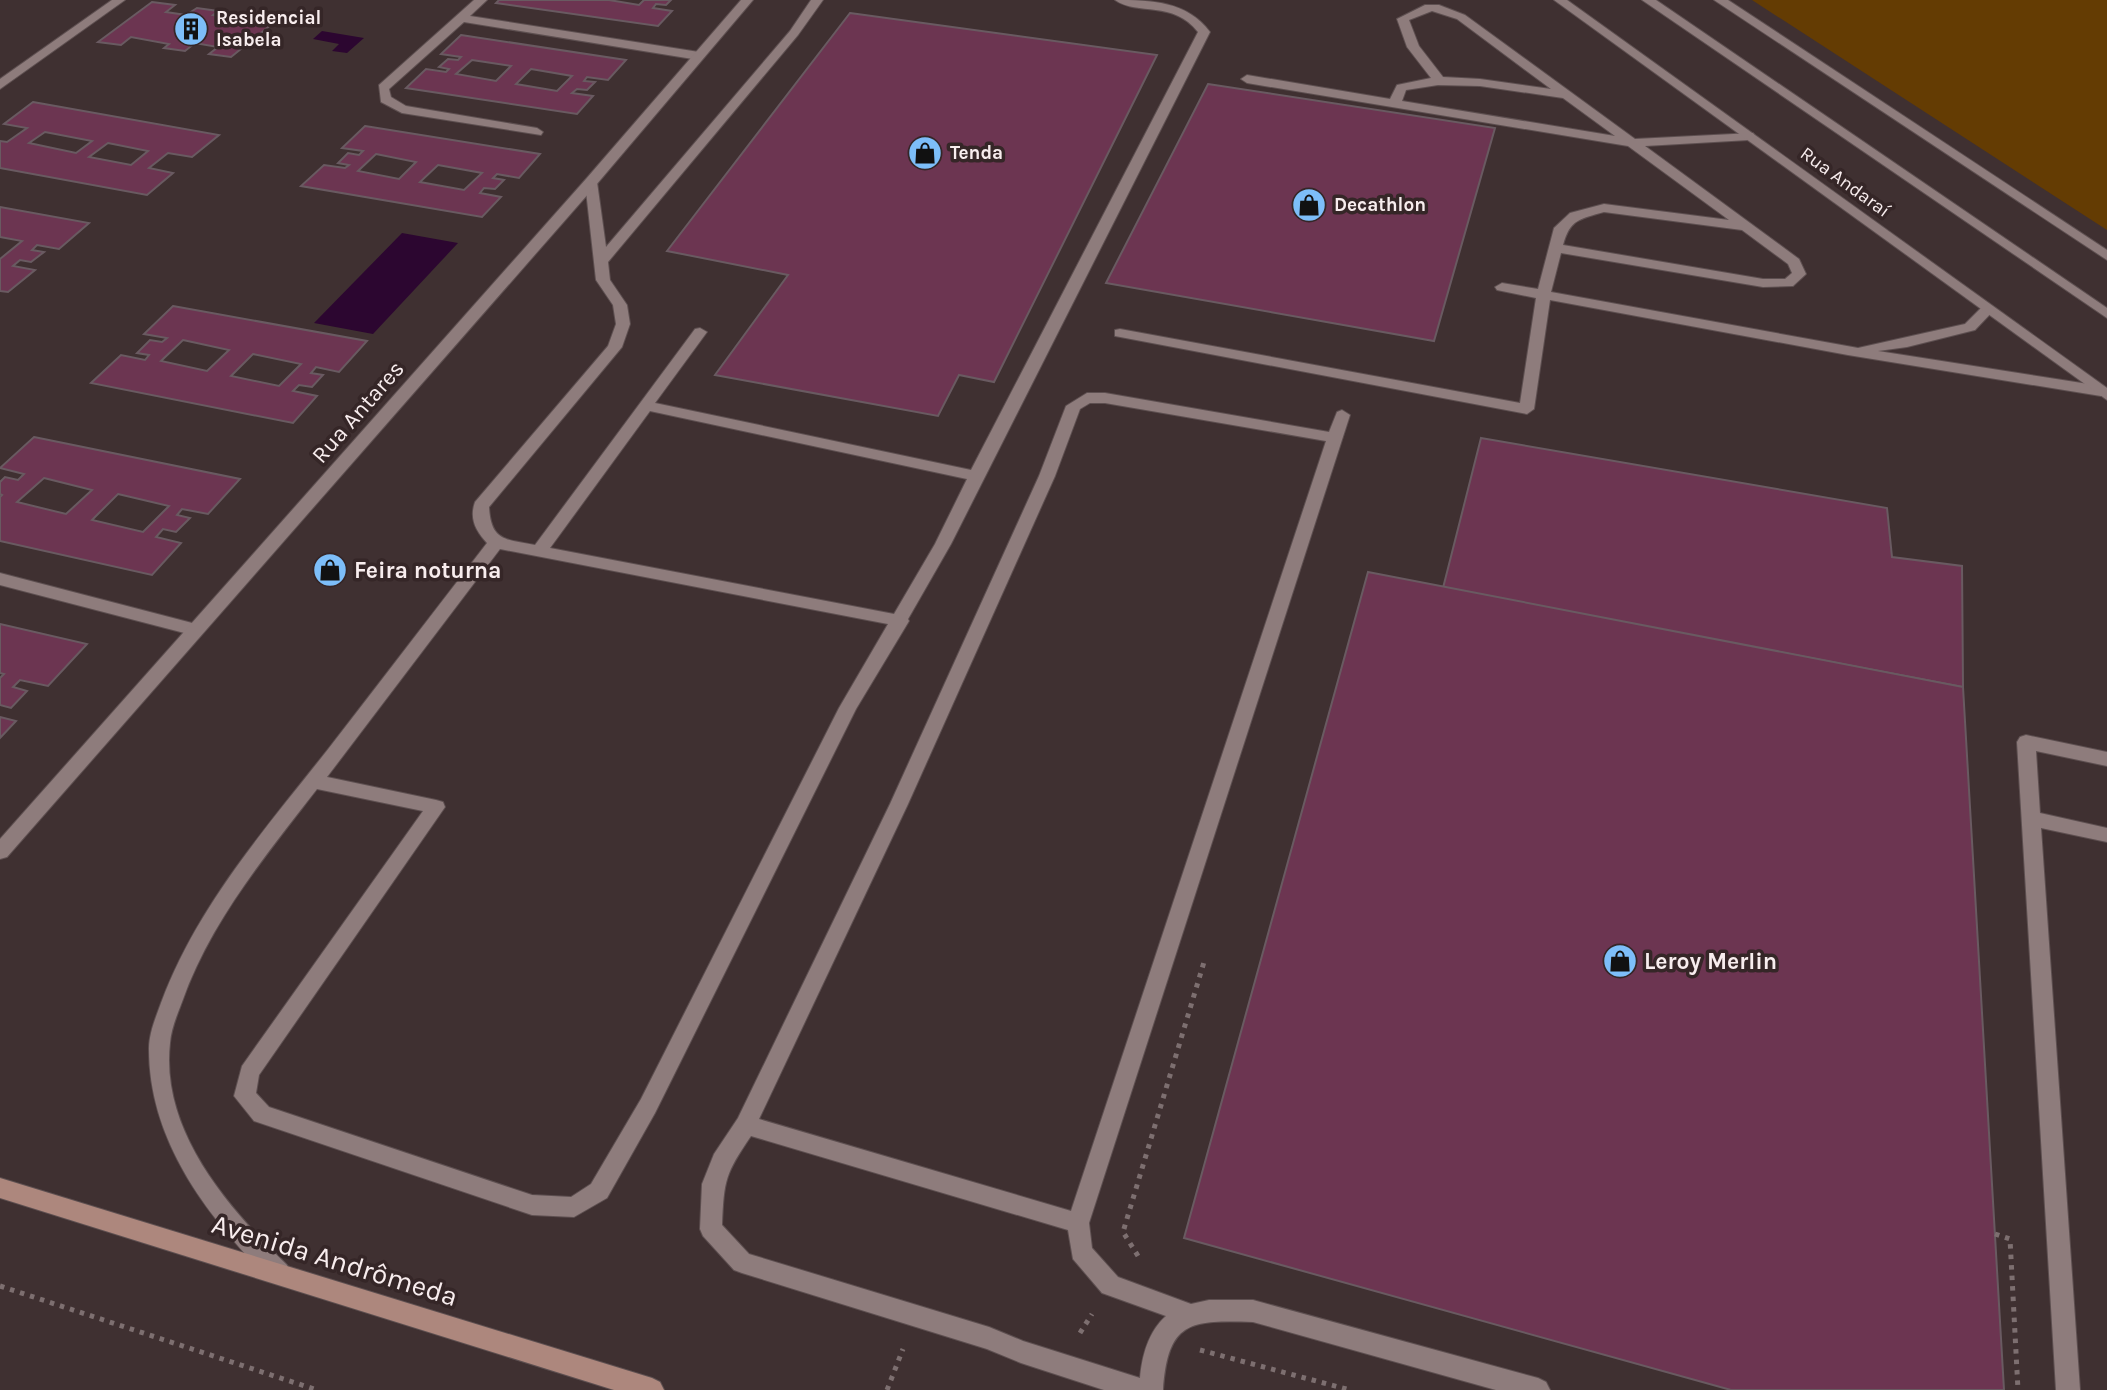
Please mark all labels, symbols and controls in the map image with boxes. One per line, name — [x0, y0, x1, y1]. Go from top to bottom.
place label: Residencial Isabela — [216, 7, 321, 51]
building icon: Residencial Isabela — [172, 10, 210, 48]
shop icon: Tenda — [906, 134, 944, 172]
place label: Tenda — [950, 142, 1003, 164]
street label: Rua Andaraí — [1796, 142, 1894, 222]
shop icon: Decathlon — [1290, 186, 1328, 224]
place label: Decathlon — [1334, 194, 1426, 216]
street label: Rua Antares — [306, 355, 410, 469]
shop icon: Feira noturna — [311, 551, 349, 589]
place label: Feira noturna — [354, 557, 502, 584]
shop icon: Leroy Merlin — [1601, 942, 1639, 980]
place label: Leroy Merlin — [1644, 948, 1777, 975]
street label: Avenida Andrômeda — [208, 1207, 462, 1313]

